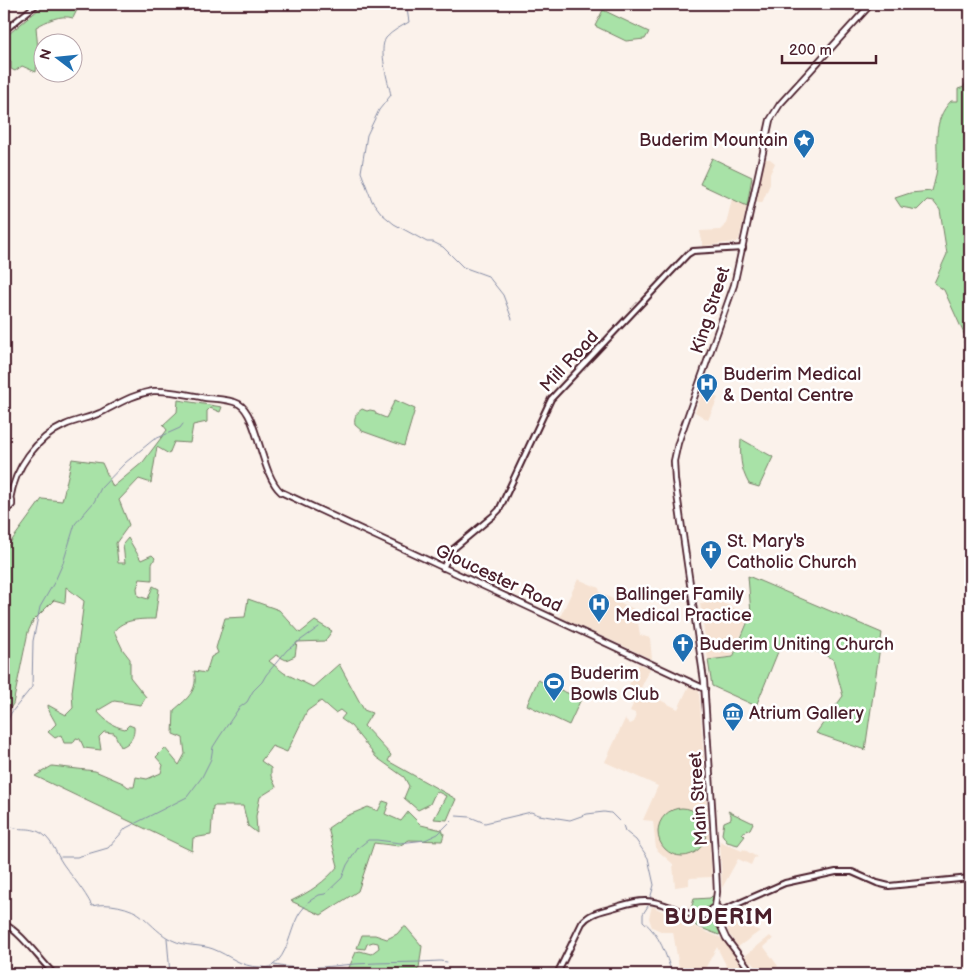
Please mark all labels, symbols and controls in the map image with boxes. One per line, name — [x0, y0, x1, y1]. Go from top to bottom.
north arrow — [32, 32, 82, 82]
scale bar — [782, 32, 875, 64]
text: 200 m — [789, 41, 832, 60]
text: N — [36, 47, 56, 62]
place icon: Buderim Mountain — [792, 128, 816, 159]
place label: Buderim Mountain — [639, 130, 788, 151]
street label: King Street — [687, 264, 735, 356]
street label: Mill Road — [536, 326, 603, 396]
place label: Buderim Medical & Dental Centre — [723, 364, 861, 406]
hospital icon: Buderim Medical & Dental Centre — [695, 372, 719, 403]
place label: St. Mary's Catholic Church — [727, 531, 857, 573]
church icon: St. Mary's Catholic Church — [699, 539, 723, 570]
street label: Gloucester Road — [432, 540, 565, 617]
place label: Ballinger Family Medical Practice — [615, 584, 752, 626]
hospital icon: Ballinger Family Medical Practice — [587, 592, 611, 623]
church icon: Buderim Uniting Church — [671, 632, 695, 663]
place label: Buderim Uniting Church — [699, 634, 894, 655]
place label: Buderim Bowls Club — [570, 663, 659, 705]
sports icon: Buderim Bowls Club — [542, 671, 566, 702]
museum icon: Atrium Gallery — [721, 701, 745, 732]
place label: Atrium Gallery — [749, 703, 865, 724]
street label: Main Street — [685, 751, 712, 847]
district label: BUDERIM — [664, 904, 774, 931]

